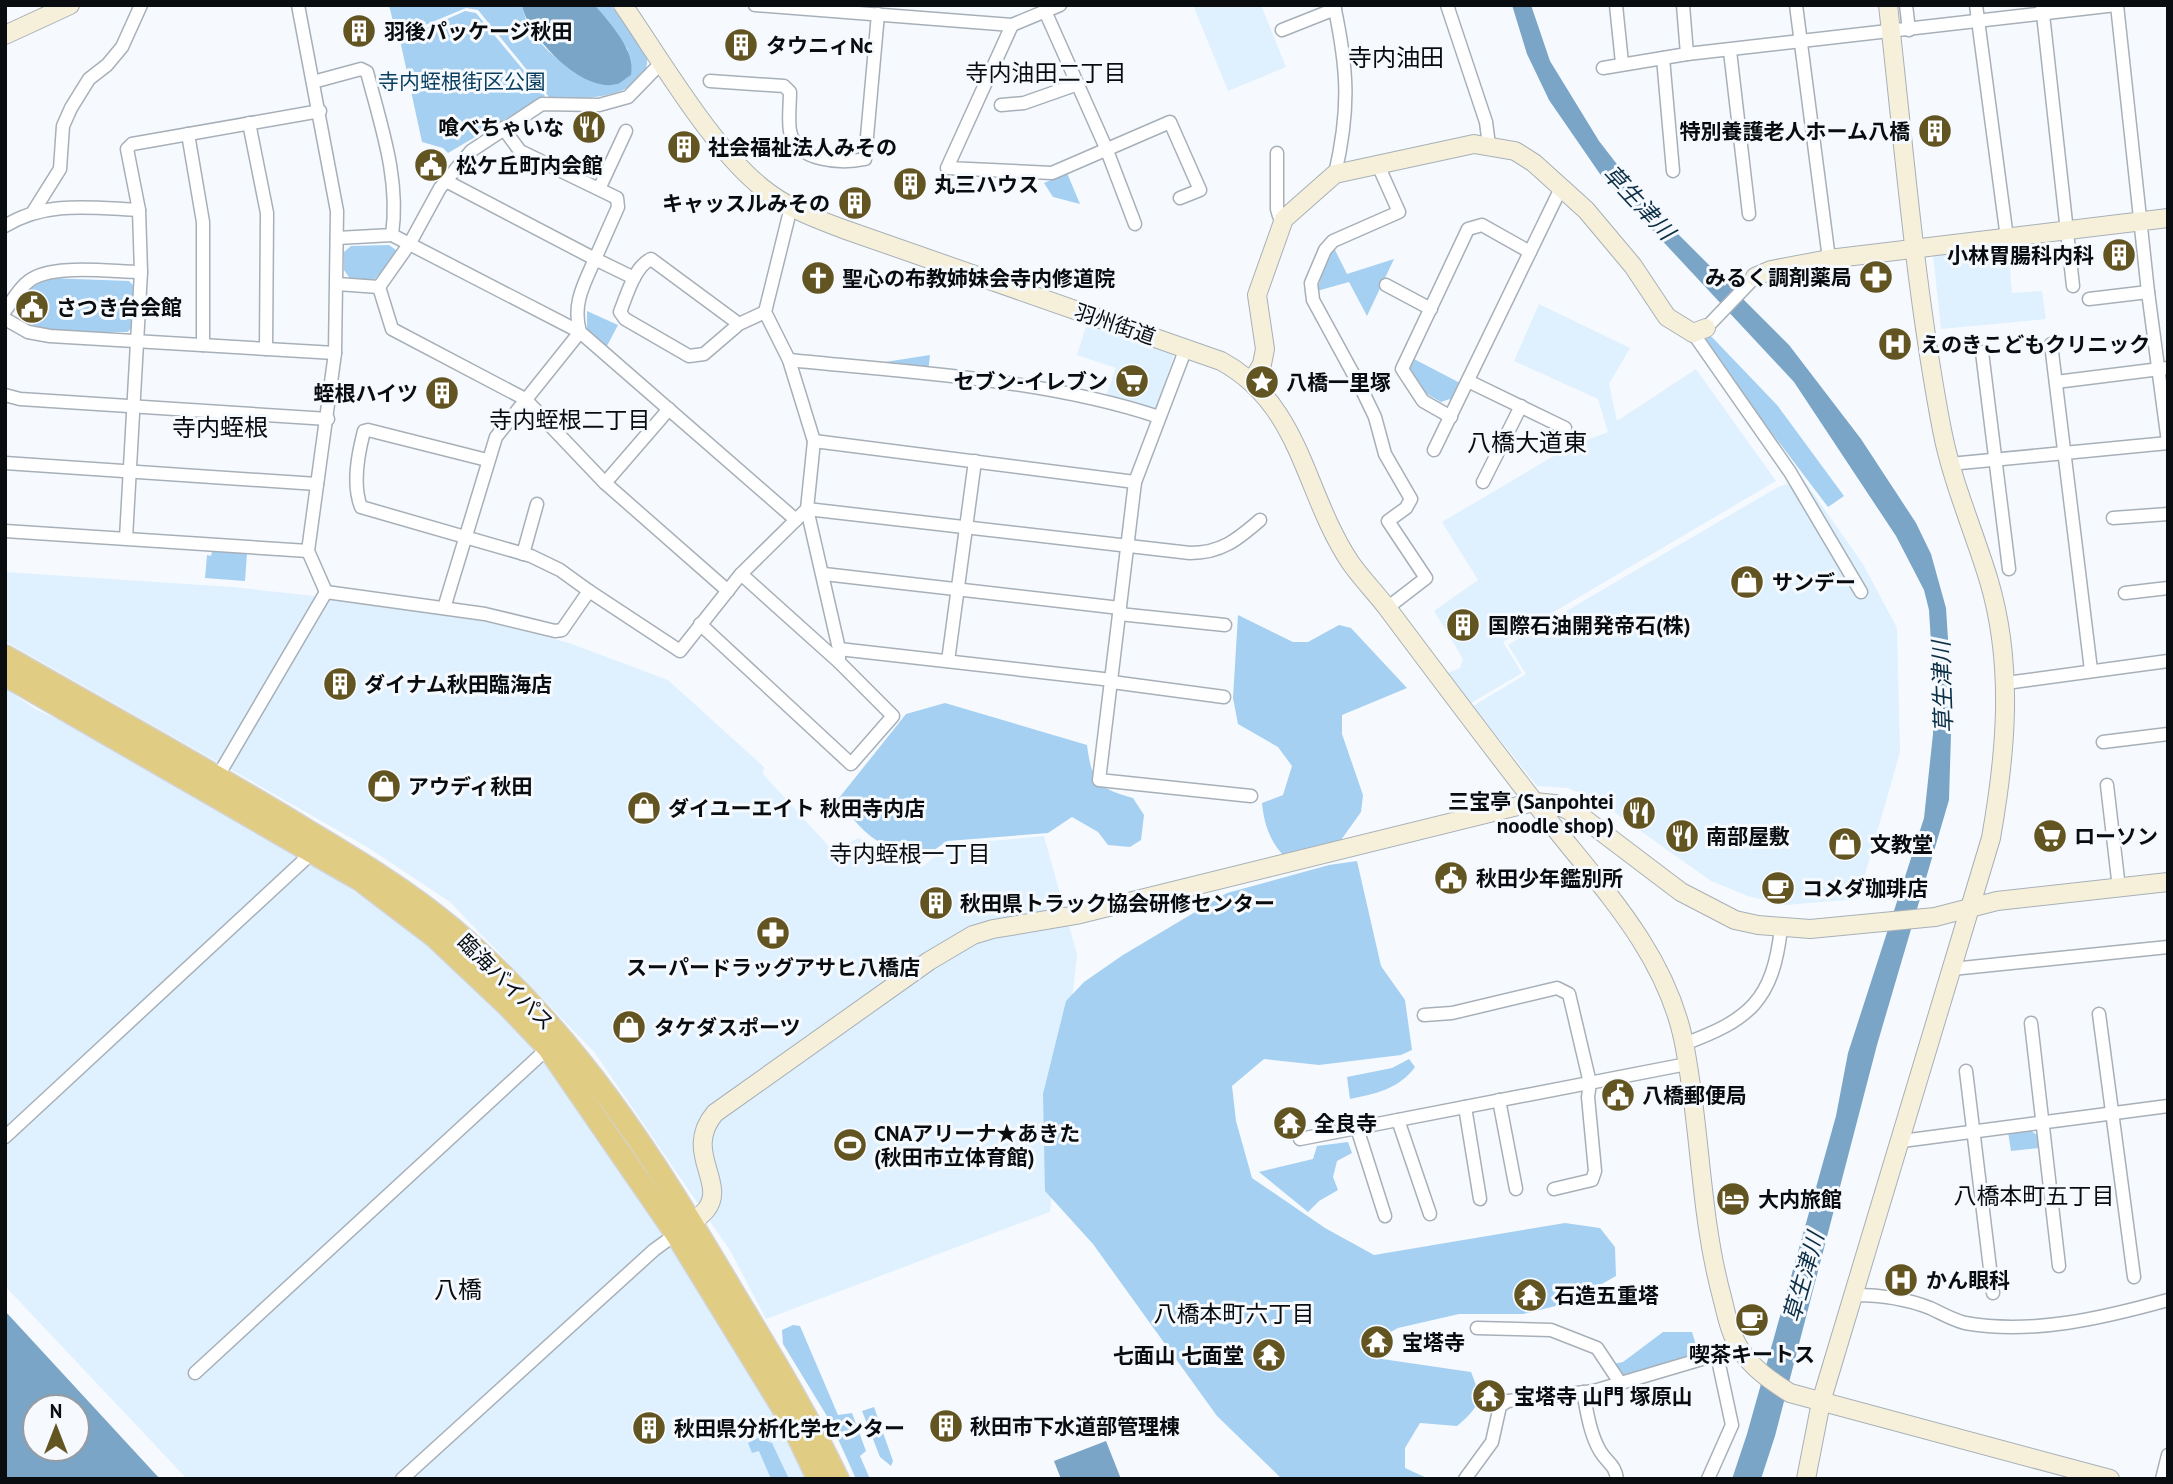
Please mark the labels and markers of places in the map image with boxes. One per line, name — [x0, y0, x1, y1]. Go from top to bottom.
building icon: 羽後パッケージ秋田 — [340, 12, 378, 50]
place label: 羽後パッケージ秋田 — [384, 18, 573, 45]
building icon: タウニィNc — [722, 26, 760, 64]
place label: タウニィNc — [766, 32, 873, 59]
restaurant icon: 喰べちゃいな — [570, 108, 608, 146]
building icon: 特別養護老人ホーム八橋 — [1916, 112, 1954, 150]
place label: 喰べちゃいな — [438, 114, 564, 141]
place label: 特別養護老人ホーム八橋 — [1680, 118, 1910, 145]
building icon: 社会福祉法人みその — [665, 128, 703, 166]
place label: 社会福祉法人みその — [708, 134, 897, 161]
public building icon: 松ケ丘町内会館 — [412, 146, 450, 184]
place label: 松ケ丘町内会館 — [456, 152, 603, 179]
building icon: 丸三ハウス — [891, 165, 929, 203]
place label: 丸三ハウス — [934, 171, 1039, 198]
building icon: キャッスルみその — [836, 184, 874, 222]
place label: キャッスルみその — [662, 190, 830, 217]
building icon: 小林胃腸科内科 — [2100, 236, 2138, 274]
place label: 小林胃腸科内科 — [1947, 242, 2094, 269]
pharmacy icon: みるく調剤薬局 — [1857, 258, 1895, 296]
church icon: 聖心の布教姉妹会寺内修道院 — [799, 259, 837, 297]
place label: みるく調剤薬局 — [1705, 264, 1852, 291]
place label: 聖心の布教姉妹会寺内修道院 — [842, 265, 1115, 292]
public building icon: さつき台会館 — [13, 288, 51, 326]
place label: さつき台会館 — [56, 294, 182, 321]
hospital icon: えのきこどもクリニック — [1876, 325, 1914, 363]
place label: えのきこどもクリニック — [1920, 331, 2150, 358]
supermarket icon: セブン-イレブン — [1113, 362, 1151, 400]
place icon: 八橋一里塚 — [1243, 363, 1281, 401]
place label: セブン-イレブン — [953, 368, 1108, 395]
place label: 八橋一里塚 — [1286, 369, 1391, 396]
building icon: 蛭根ハイツ — [423, 374, 461, 412]
place label: 蛭根ハイツ — [313, 380, 418, 407]
shop icon: サンデー — [1728, 563, 1766, 601]
place label: サンデー — [1772, 569, 1856, 596]
building icon: 国際石油開発帝石(株) — [1444, 606, 1482, 644]
place label: 国際石油開発帝石(株) — [1488, 612, 1691, 639]
building icon: ダイナム秋田臨海店 — [321, 665, 359, 703]
place label: ダイナム秋田臨海店 — [364, 671, 552, 698]
shop icon: アウディ秋田 — [365, 767, 403, 805]
place label: アウディ秋田 — [408, 773, 533, 800]
place label: 三宝亭 (Sanpohtei noodle shop) — [1448, 788, 1614, 839]
shop icon: ダイユーエイト 秋田寺内店 — [625, 789, 663, 827]
restaurant icon: 三宝亭 (Sanpohtei noodle shop) — [1620, 794, 1658, 832]
place label: ダイユーエイト 秋田寺内店 — [668, 795, 925, 822]
restaurant icon: 南部屋敷 — [1663, 817, 1701, 855]
supermarket icon: ローソン — [2031, 817, 2069, 855]
place label: 南部屋敷 — [1706, 823, 1790, 850]
place label: ローソン — [2074, 823, 2158, 850]
shop icon: 文教堂 — [1826, 825, 1864, 863]
place label: 文教堂 — [1870, 831, 1933, 858]
public building icon: 秋田少年鑑別所 — [1432, 859, 1470, 897]
place label: 秋田少年鑑別所 — [1476, 865, 1623, 892]
cafe icon: コメダ珈琲店 — [1759, 869, 1797, 907]
place label: コメダ珈琲店 — [1802, 875, 1928, 902]
building icon: 秋田県トラック協会研修センター — [917, 884, 955, 922]
place label: 秋田県トラック協会研修センター — [960, 890, 1275, 917]
pharmacy icon: スーパードラッグアサヒ八橋店 — [754, 914, 792, 952]
place label: スーパードラッグアサヒ八橋店 — [626, 954, 920, 981]
shop icon: タケダスポーツ — [610, 1008, 648, 1046]
place label: タケダスポーツ — [654, 1014, 801, 1041]
public building icon: 八橋郵便局 — [1599, 1076, 1637, 1114]
place label: 八橋郵便局 — [1642, 1082, 1747, 1109]
temple icon: 全良寺 — [1271, 1104, 1309, 1142]
place label: 全良寺 — [1314, 1110, 1377, 1137]
place label: CNAアリーナ★あきた (秋田市立体育館) — [874, 1120, 1080, 1171]
sports icon: CNAアリーナ★あきた (秋田市立体育館) — [831, 1126, 869, 1164]
hotel icon: 大内旅館 — [1714, 1180, 1752, 1218]
place label: 大内旅館 — [1758, 1186, 1842, 1213]
hospital icon: かん眼科 — [1882, 1261, 1920, 1299]
place label: かん眼科 — [1926, 1267, 2010, 1294]
temple icon: 石造五重塔 — [1511, 1276, 1549, 1314]
place label: 石造五重塔 — [1554, 1282, 1659, 1309]
cafe icon: 喫茶キートス — [1733, 1301, 1771, 1339]
temple icon: 宝塔寺 — [1358, 1323, 1396, 1361]
place label: 宝塔寺 — [1402, 1329, 1465, 1356]
temple icon: 七面山 七面堂 — [1250, 1336, 1288, 1374]
place label: 喫茶キートス — [1689, 1341, 1815, 1368]
place label: 七面山 七面堂 — [1113, 1342, 1244, 1369]
temple icon: 宝塔寺 山門 塚原山 — [1470, 1377, 1508, 1415]
place label: 宝塔寺 山門 塚原山 — [1514, 1383, 1693, 1410]
building icon: 秋田市下水道部管理棟 — [927, 1407, 965, 1445]
building icon: 秋田県分析化学センター — [630, 1409, 668, 1447]
place label: 秋田市下水道部管理棟 — [970, 1413, 1180, 1440]
place label: 秋田県分析化学センター — [674, 1415, 905, 1442]

